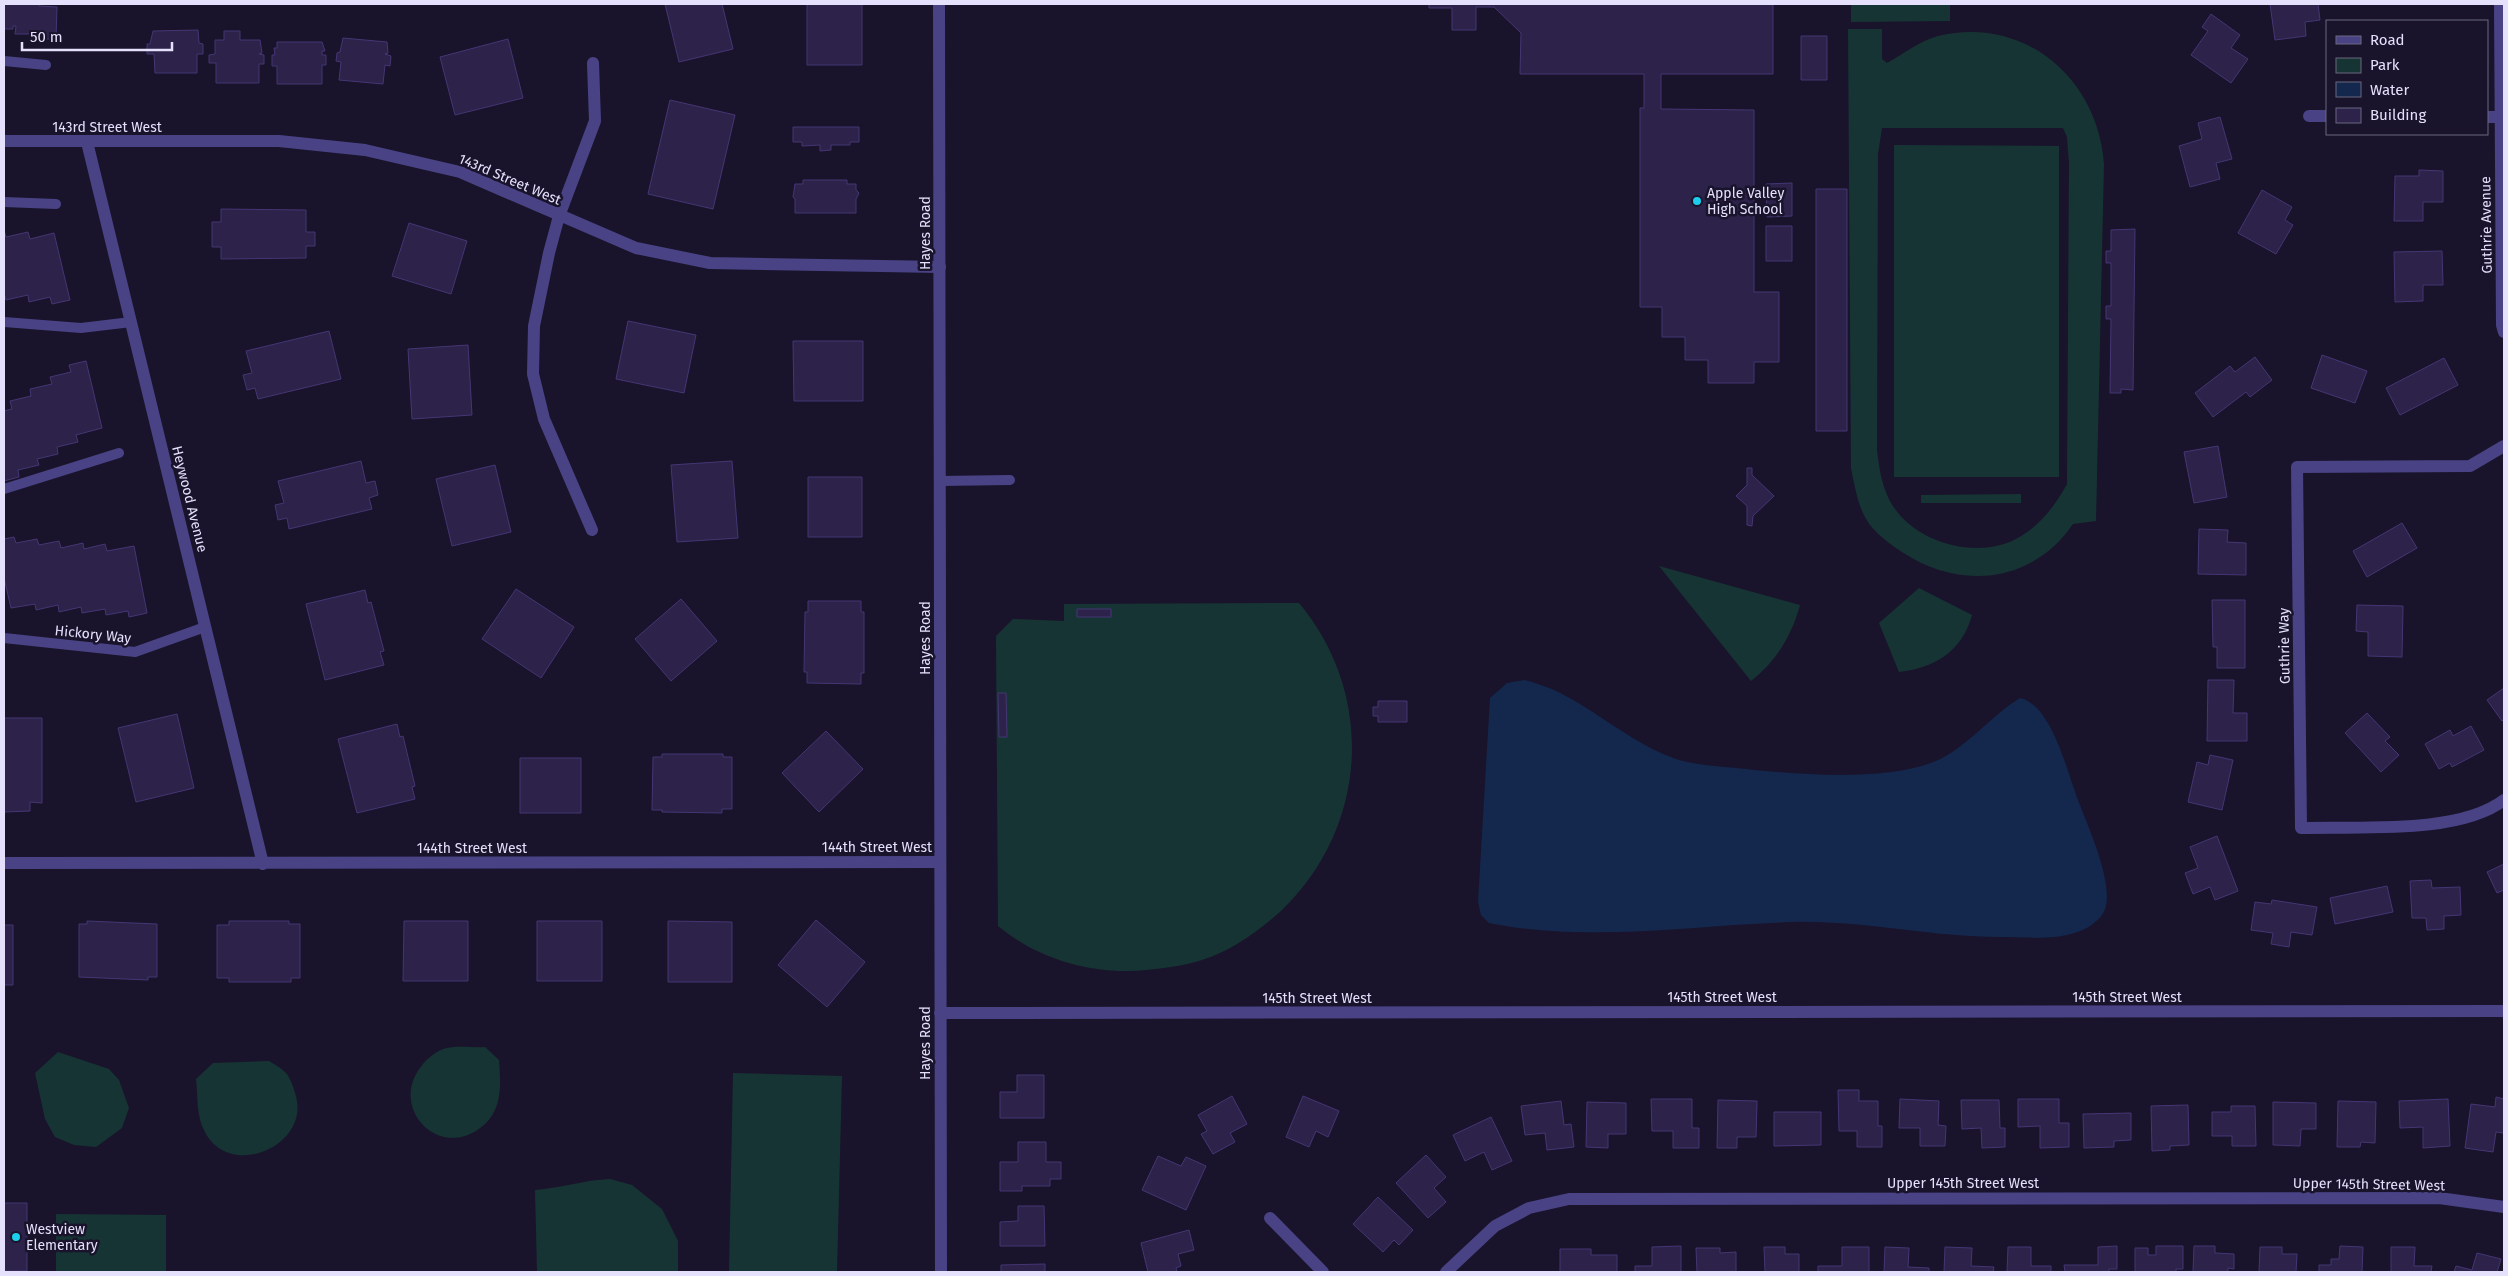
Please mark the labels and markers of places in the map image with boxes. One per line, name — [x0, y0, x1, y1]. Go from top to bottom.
place label: Apple Valley High School — [1707, 185, 1784, 218]
marker: Apple Valley High School — [1691, 195, 1703, 207]
place label: Westview Elementary — [26, 1221, 98, 1254]
marker: Westview Elementary — [10, 1231, 22, 1243]

